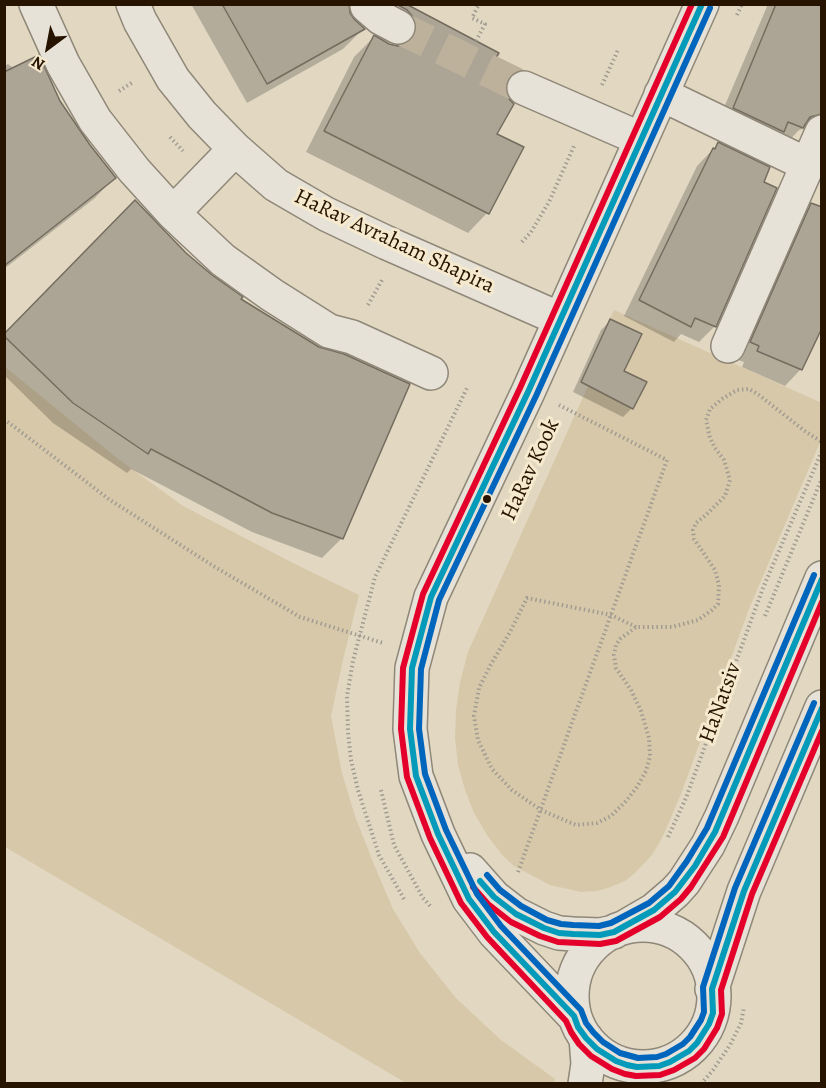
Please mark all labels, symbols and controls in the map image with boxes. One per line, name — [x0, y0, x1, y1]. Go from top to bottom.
north arrow — [18, 18, 78, 78]
text: N — [28, 51, 49, 76]
street label: HaRav Avraham Shapira — [290, 184, 498, 300]
street label: HaRav Kook — [496, 415, 566, 525]
unlabelled marker — [481, 493, 493, 505]
street label: HaNatsiv — [694, 659, 748, 747]

